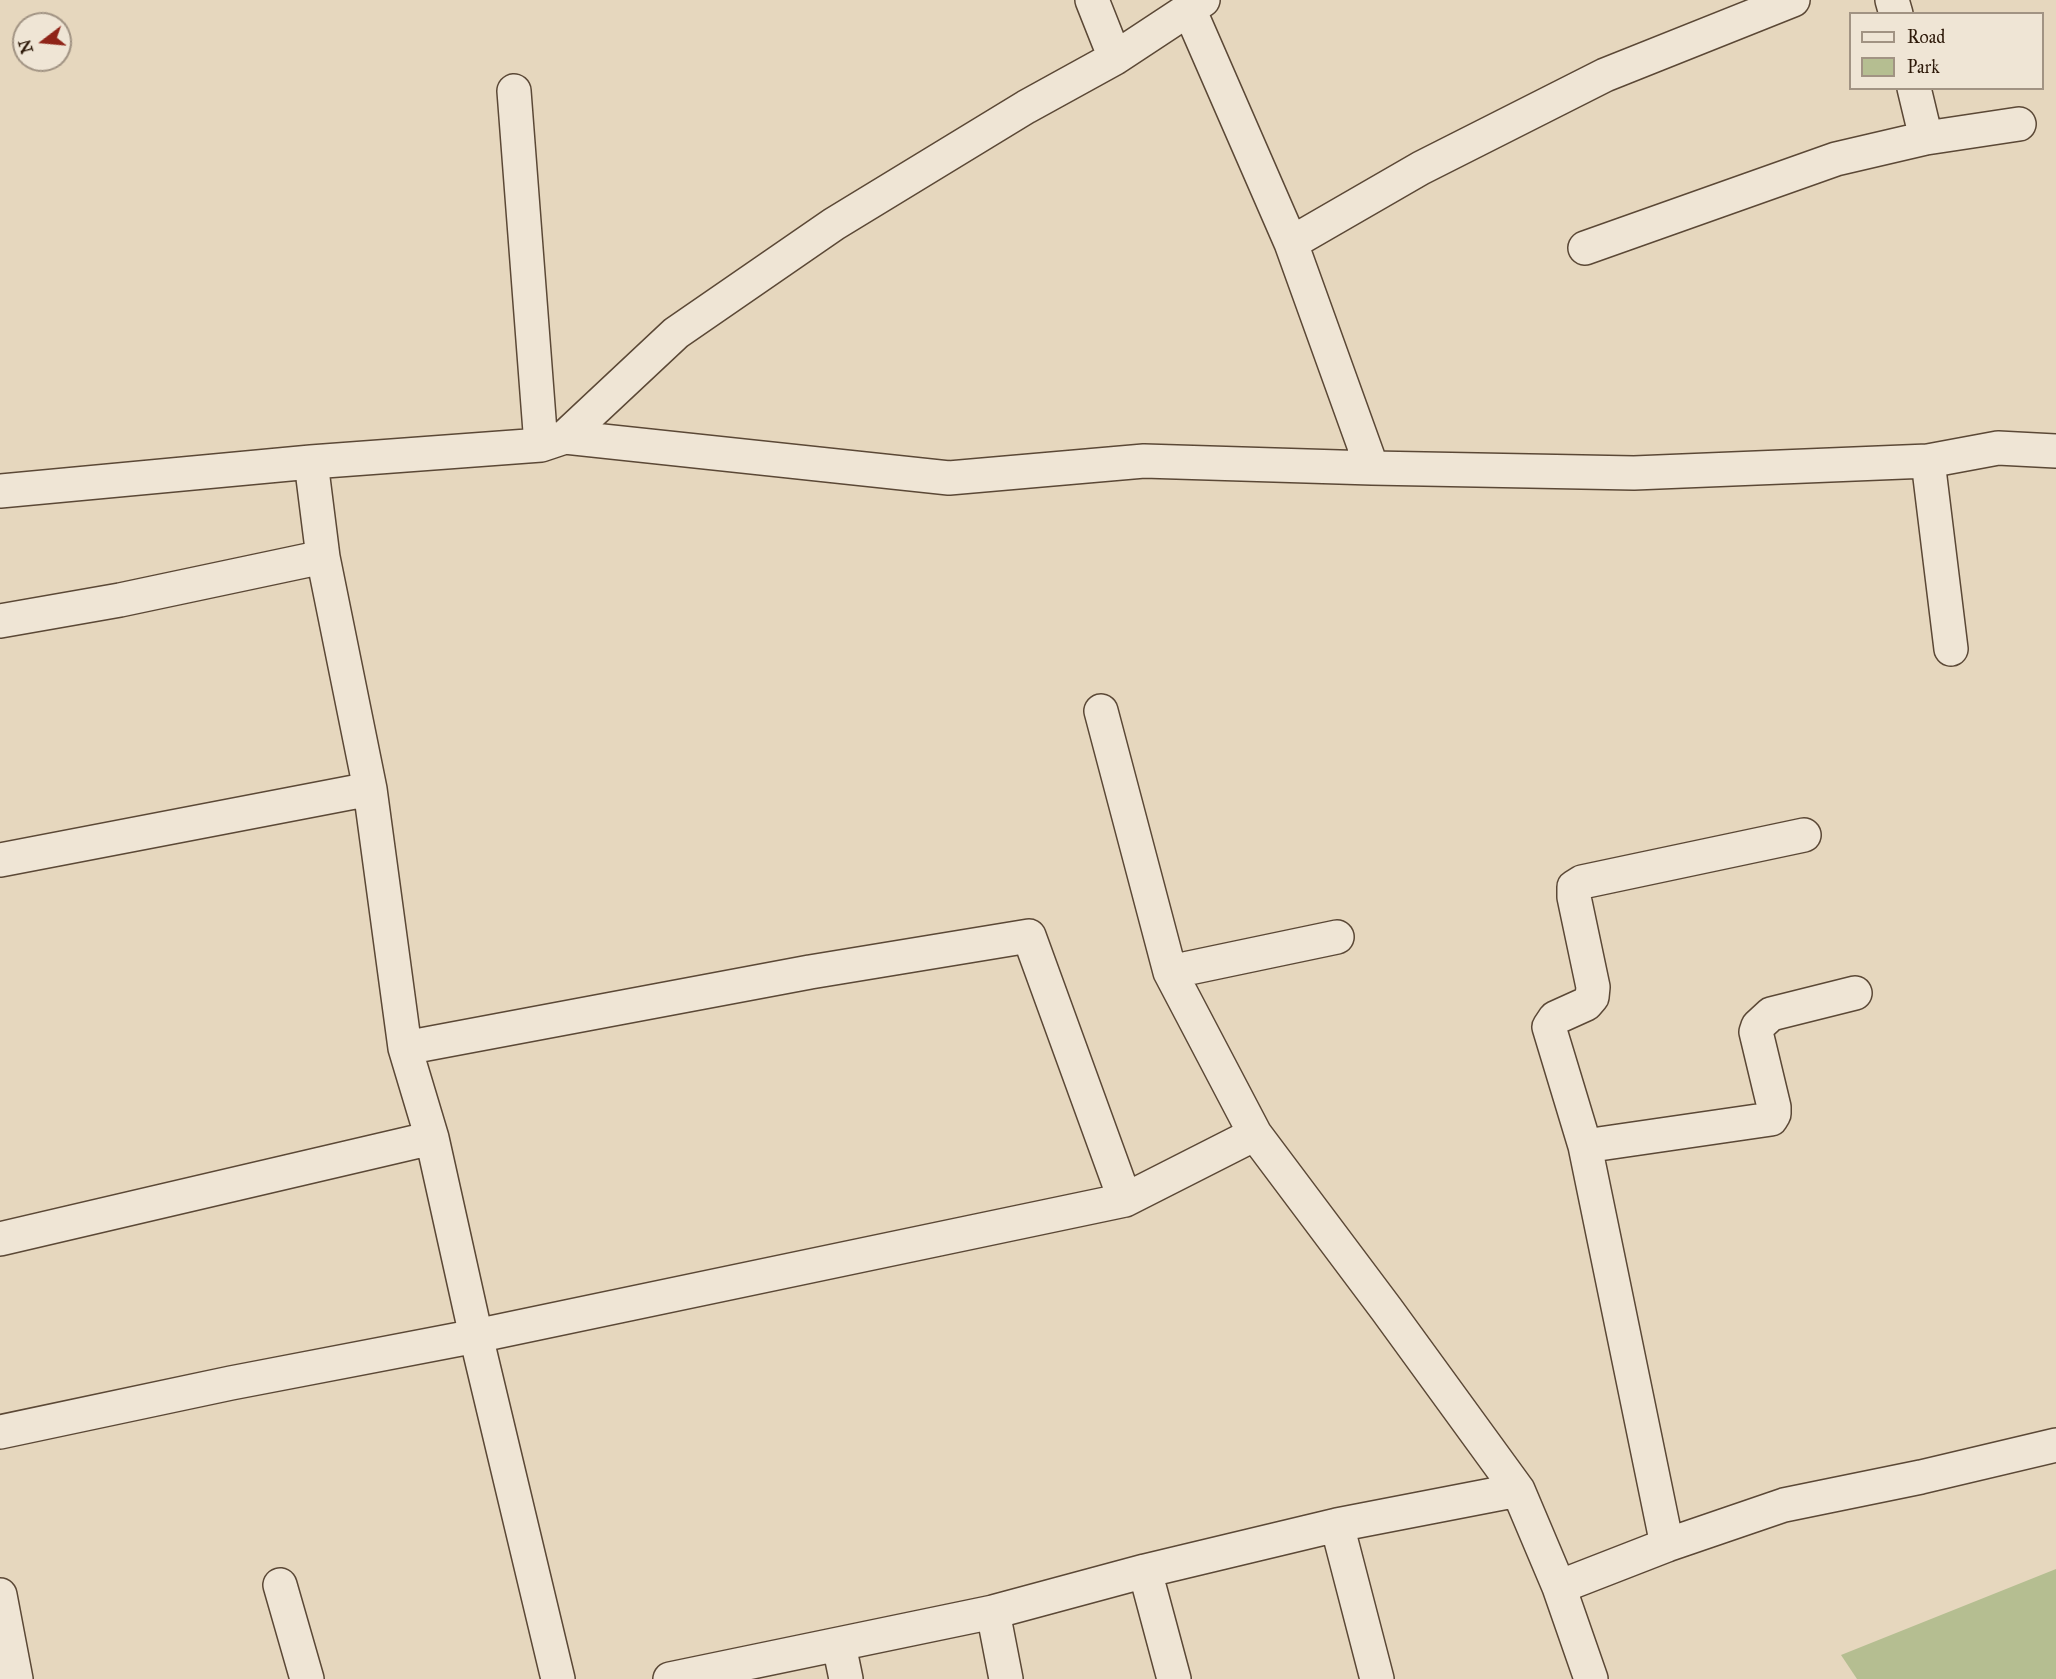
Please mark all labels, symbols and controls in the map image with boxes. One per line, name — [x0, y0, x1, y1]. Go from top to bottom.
north arrow — [12, 12, 72, 72]
legend — [1849, 12, 2044, 90]
text: Road — [1907, 26, 1945, 48]
text: N — [15, 37, 37, 56]
text: Park — [1907, 56, 1940, 78]

